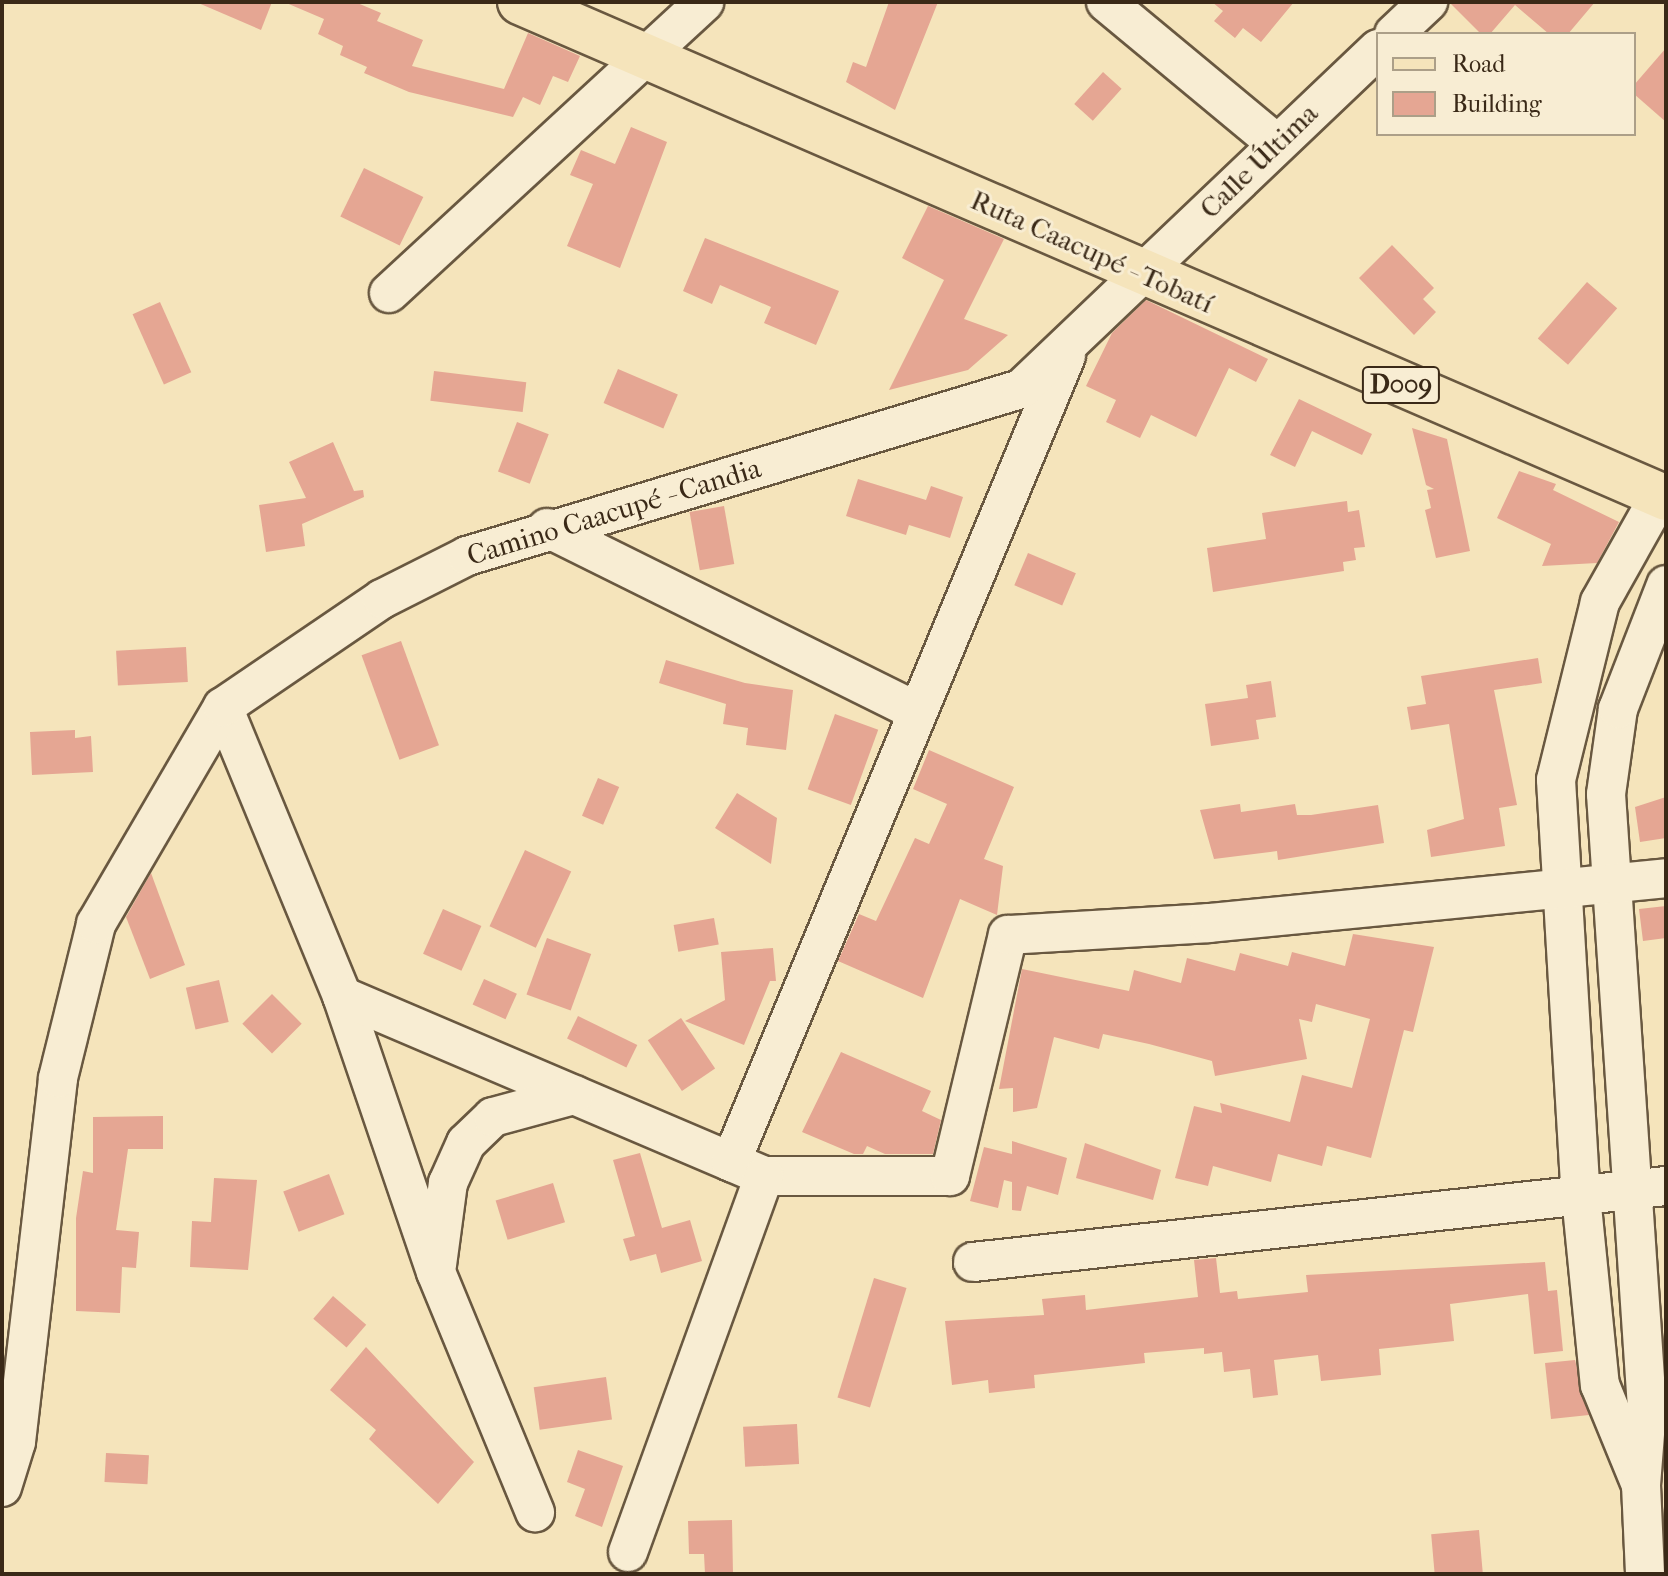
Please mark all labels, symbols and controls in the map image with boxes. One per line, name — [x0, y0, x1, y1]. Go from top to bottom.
legend — [1376, 32, 1636, 136]
text: Road — [1452, 50, 1505, 78]
text: Building — [1452, 90, 1542, 118]
street label: Calle Última — [1193, 97, 1325, 225]
street label: Ruta Caacupé - Tobatí — [965, 183, 1219, 321]
road number: D009 — [1361, 363, 1441, 407]
street label: Camino Caacupé - Candia — [463, 451, 765, 573]

